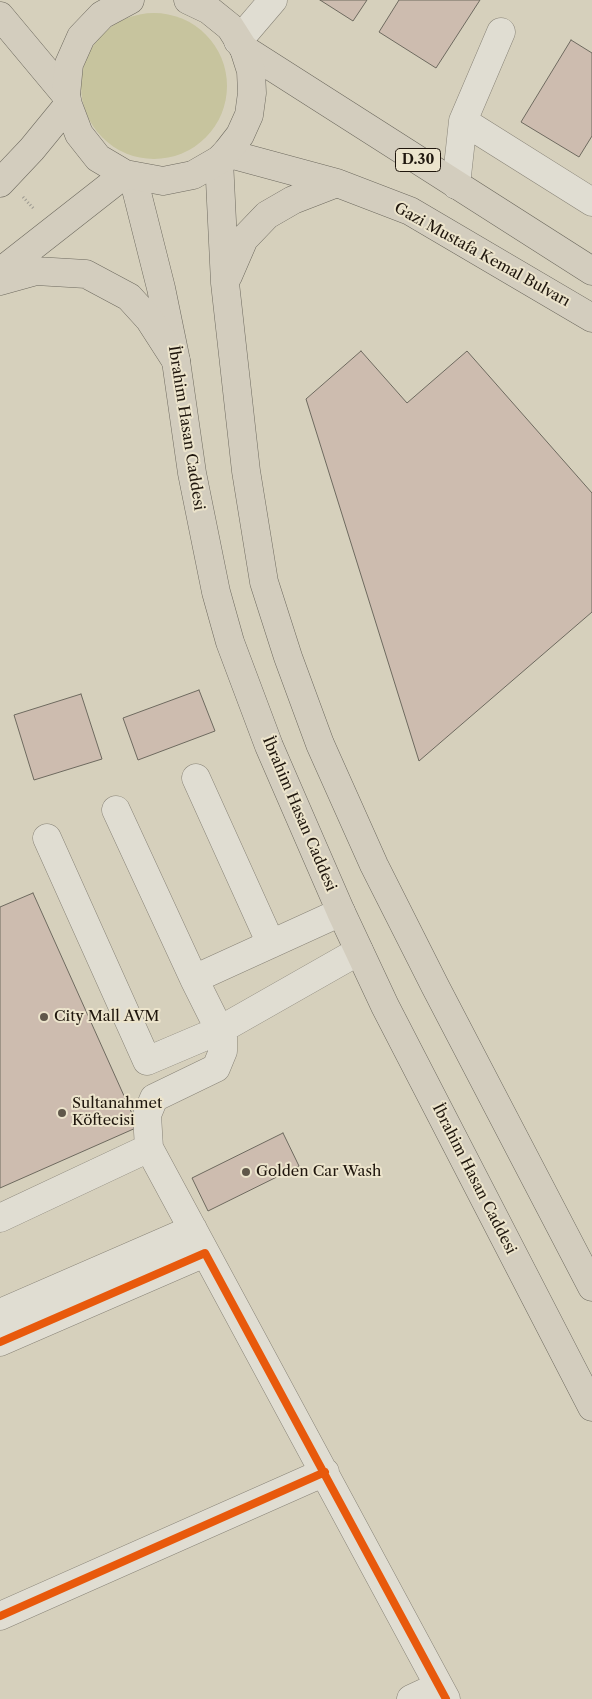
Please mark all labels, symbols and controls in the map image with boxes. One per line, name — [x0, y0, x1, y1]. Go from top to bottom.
road number: D.30 — [396, 148, 440, 172]
street label: Gazi Mustafa Kemal Bulvarı — [391, 199, 573, 311]
street label: İbrahim Hasan Caddesi — [164, 344, 208, 512]
street label: İbrahim Hasan Caddesi — [258, 734, 340, 894]
place label: City Mall AVM — [54, 1008, 160, 1026]
marker: City Mall AVM — [38, 1011, 50, 1023]
place label: Sultanahmet Köftecisi — [72, 1095, 162, 1130]
street label: İbrahim Hasan Caddesi — [428, 1101, 520, 1257]
marker: Sultanahmet Köftecisi — [56, 1107, 68, 1119]
place label: Golden Car Wash — [256, 1163, 381, 1181]
marker: Golden Car Wash — [240, 1166, 252, 1178]

